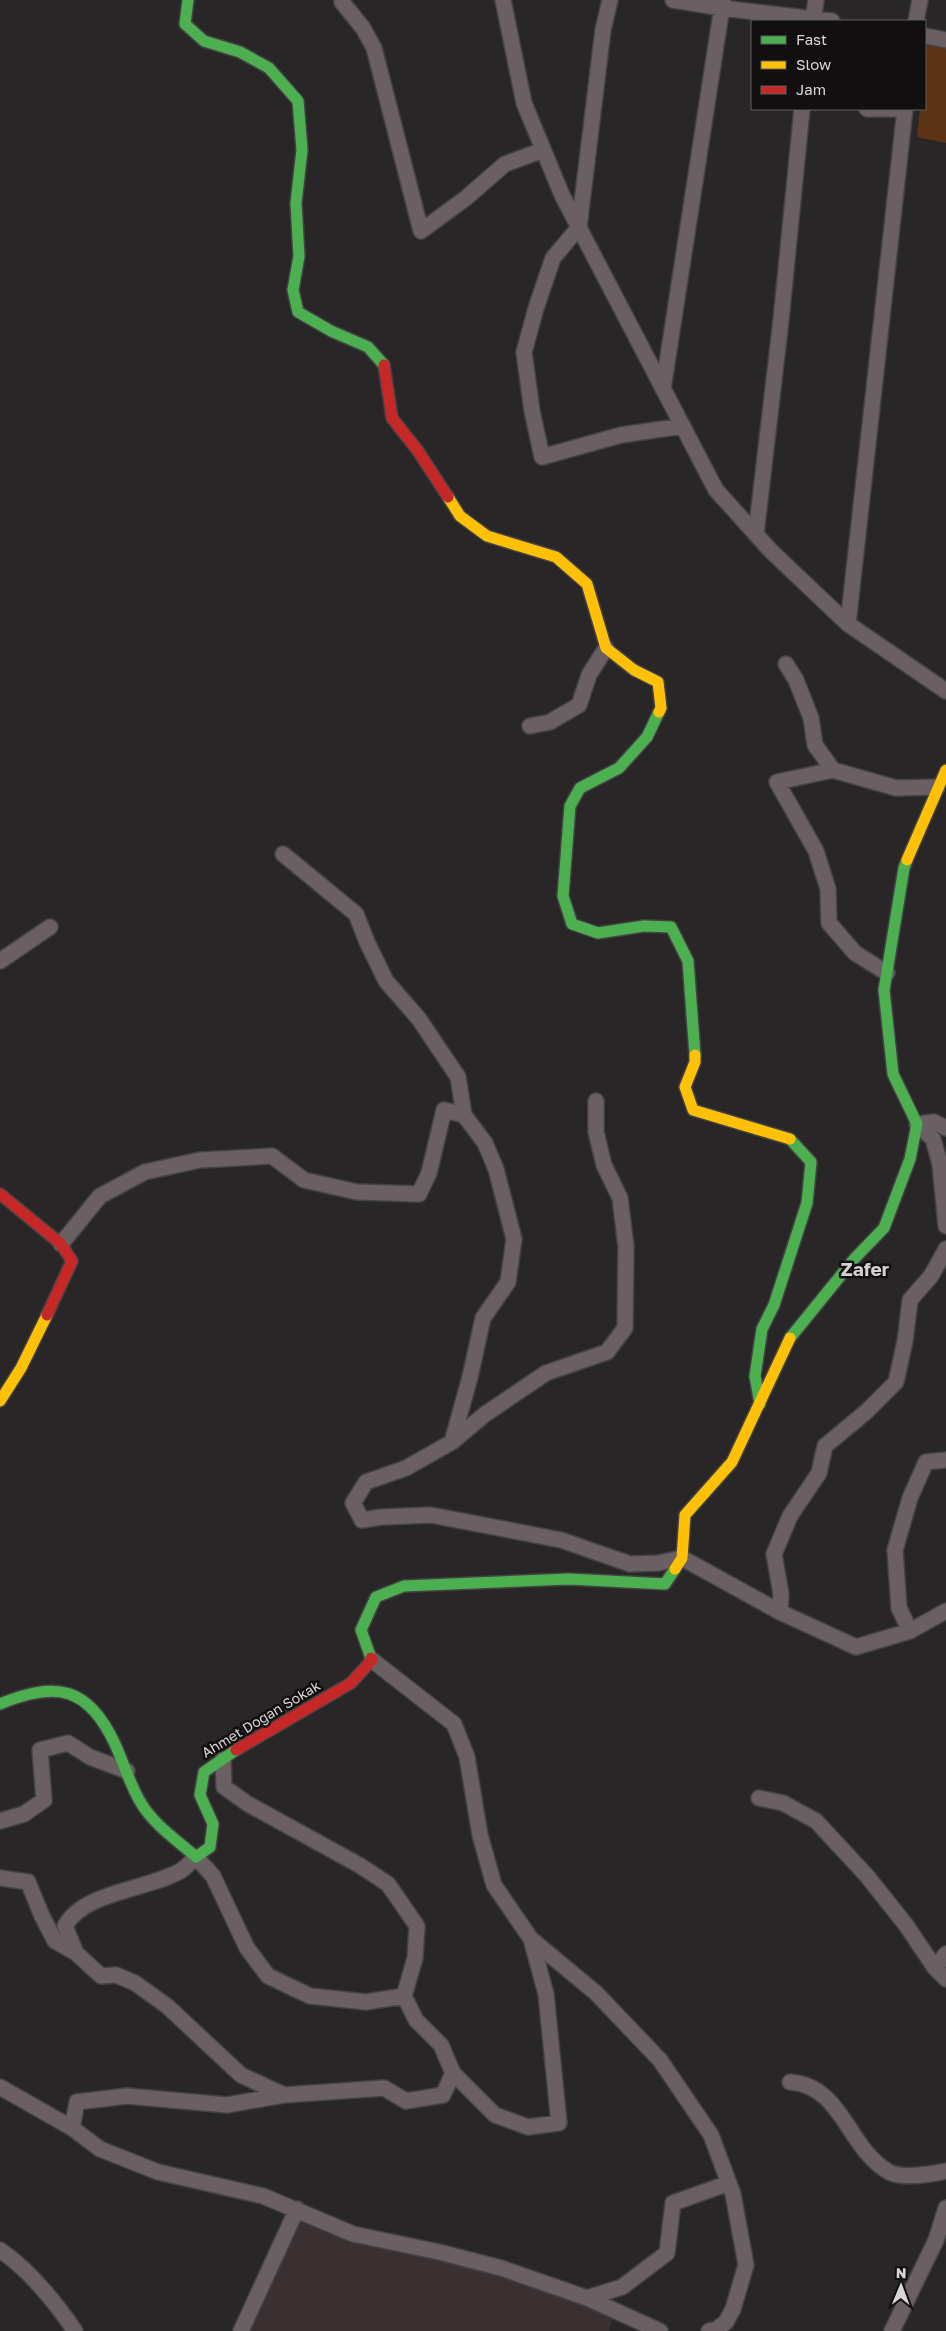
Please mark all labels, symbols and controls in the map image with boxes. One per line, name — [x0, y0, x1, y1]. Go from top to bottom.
legend — [751, 20, 926, 110]
text: Fast — [796, 30, 827, 48]
text: Slow — [796, 55, 831, 73]
text: Jam — [796, 80, 826, 98]
district label: Zafer — [841, 1257, 890, 1280]
street label: Ahmet Doğan Sokak — [198, 1676, 323, 1761]
north arrow — [876, 2261, 926, 2311]
text: N — [896, 2264, 907, 2281]

